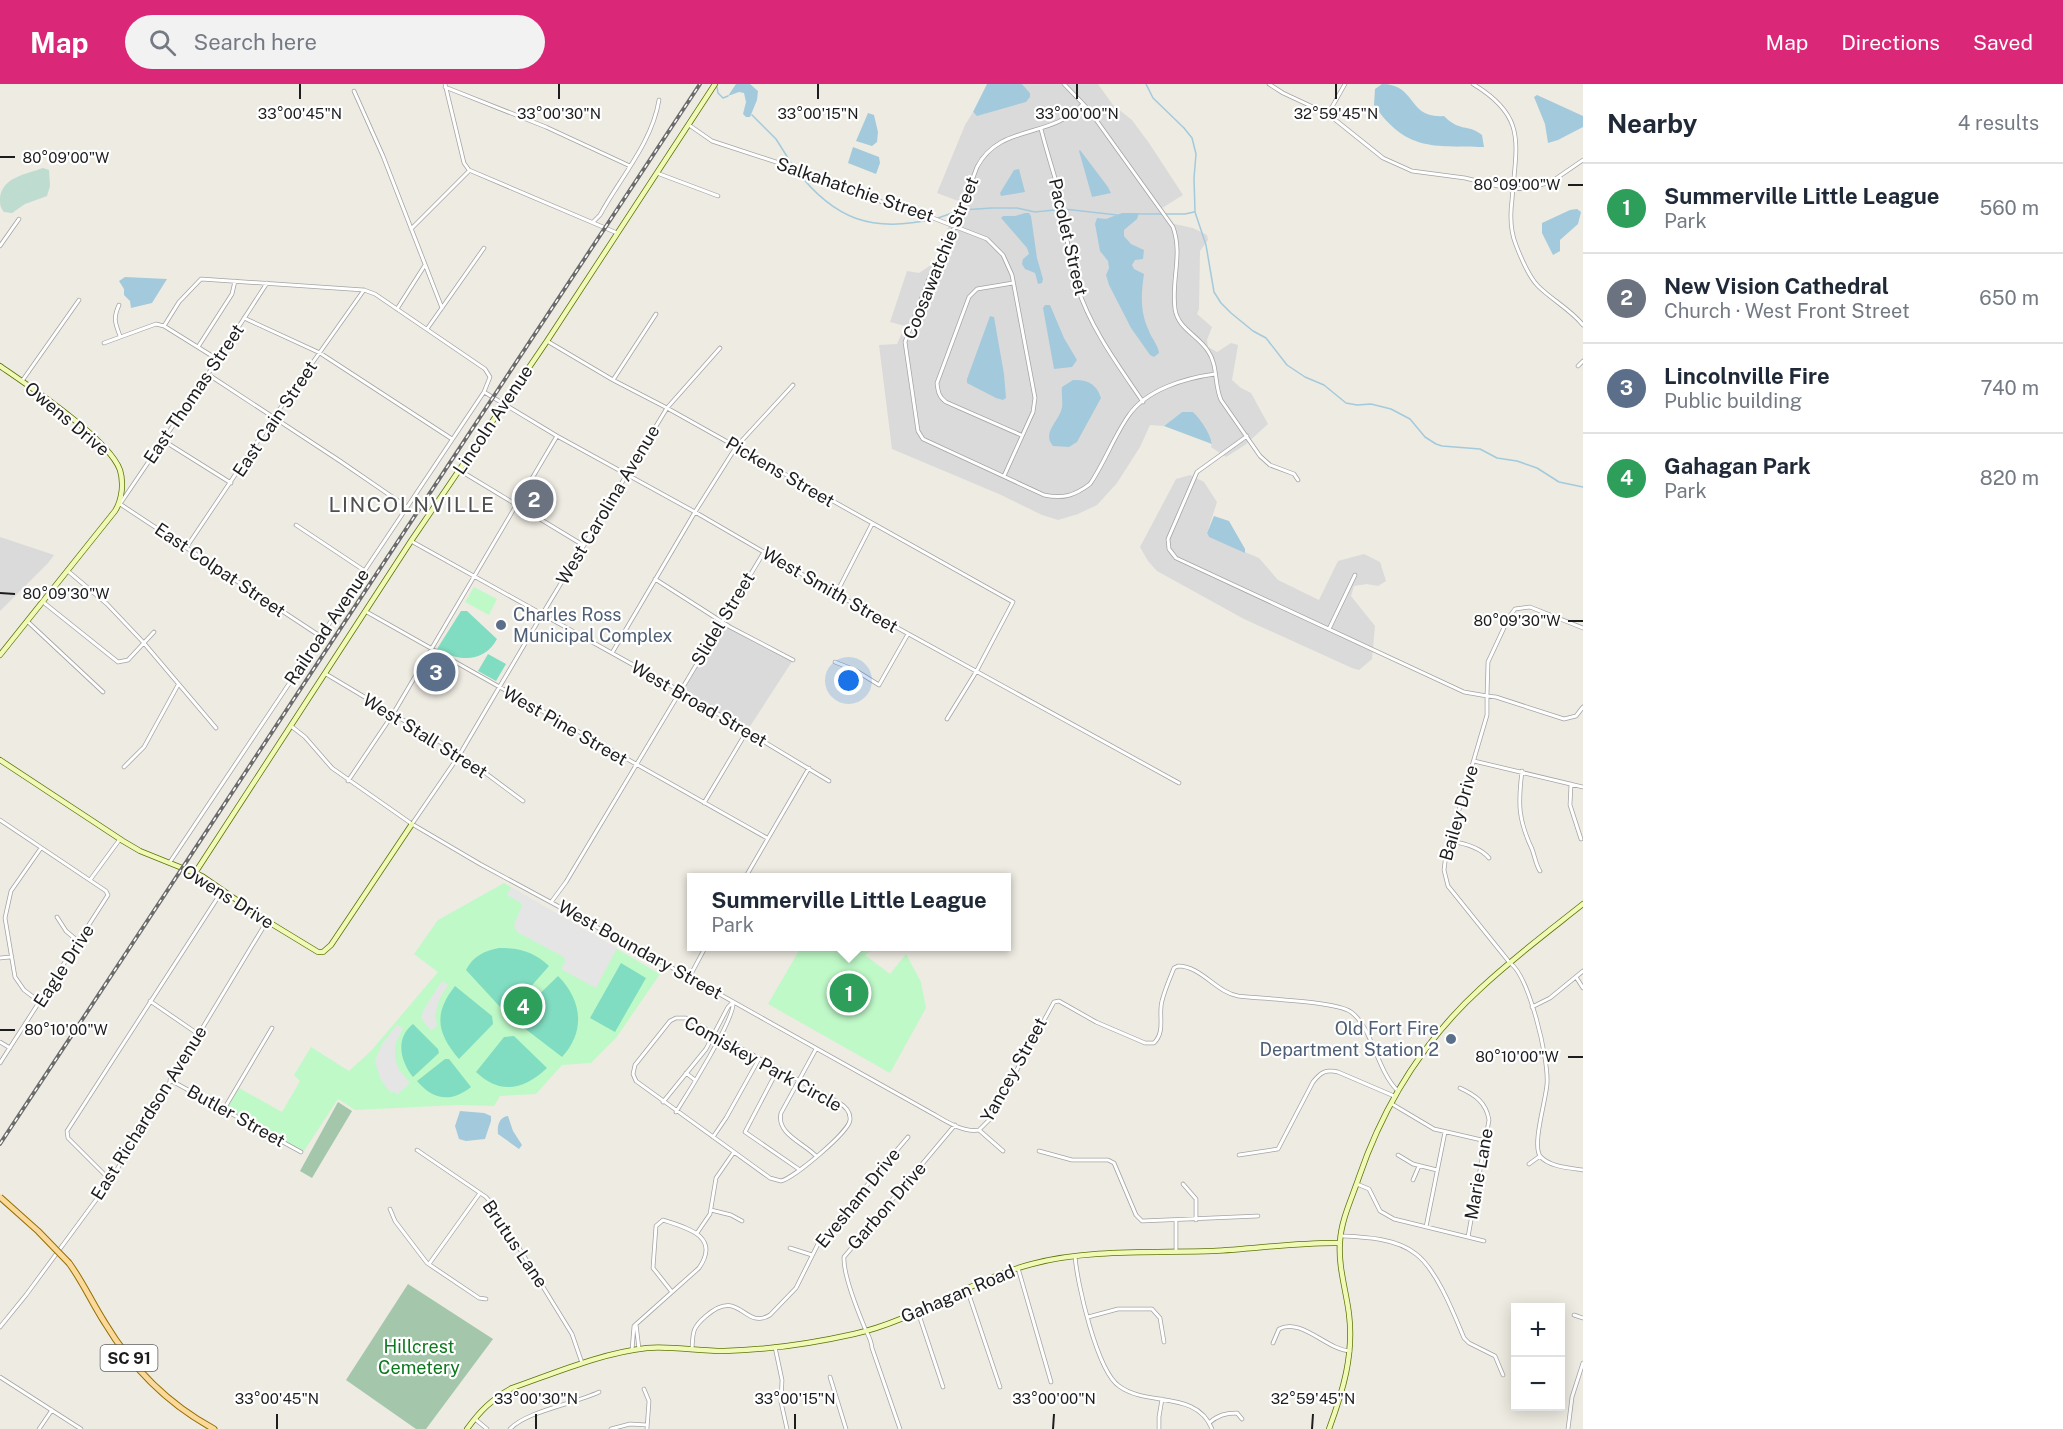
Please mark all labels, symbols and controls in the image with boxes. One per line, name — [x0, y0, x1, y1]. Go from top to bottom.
search box — [125, 15, 545, 69]
text: Map — [30, 26, 89, 59]
icon: search — [146, 26, 179, 59]
text: Search here — [194, 29, 317, 55]
text: Map — [1766, 30, 1808, 55]
text: Directions — [1841, 30, 1940, 55]
text: Saved — [1973, 30, 2033, 55]
text: 33°00'45"N — [258, 105, 342, 122]
text: 33°00'30"N — [517, 105, 601, 122]
text: 33°00'15"N — [777, 105, 859, 122]
text: 33°00'00"N — [1035, 105, 1119, 122]
text: 32°59'45"N — [1294, 105, 1378, 122]
text: Nearby — [1607, 108, 1697, 139]
text: 4 results — [1958, 111, 2039, 135]
text: 80°09'00"W — [23, 149, 109, 166]
street label: Salkahatchie Street — [774, 153, 937, 226]
street label: Coosawatchie Street — [898, 174, 983, 342]
street label: Pacolet Street — [1045, 176, 1092, 298]
text: 80°09'00"W — [1474, 176, 1560, 193]
text: Summerville Little League — [1664, 183, 1940, 209]
text: 1 — [1622, 196, 1631, 220]
text: 560 m — [1979, 196, 2039, 220]
text: Park — [1664, 209, 1707, 233]
text: New Vision Cathedral — [1664, 273, 1889, 299]
text: 2 — [1620, 286, 1633, 310]
text: 650 m — [1979, 286, 2039, 310]
text: Church · West Front Street — [1664, 299, 1910, 323]
street label: East Thomas Street — [139, 320, 248, 468]
street label: East Cain Street — [228, 357, 321, 481]
street label: Lincoln Avenue — [448, 361, 537, 478]
text: Lincolnville Fire — [1664, 363, 1830, 389]
text: 3 — [1620, 376, 1633, 400]
text: 740 m — [1981, 376, 2039, 400]
street label: Owens Drive — [21, 377, 114, 460]
text: Public building — [1664, 389, 1802, 413]
street label: West Carolina Avenue — [552, 421, 664, 588]
street label: Pickens Street — [722, 432, 838, 511]
text: Gahagan Park — [1664, 453, 1811, 479]
text: 4 — [1620, 466, 1633, 490]
text: 820 m — [1980, 466, 2039, 490]
pin: 2 — [514, 476, 554, 522]
text: Park — [1664, 479, 1707, 503]
district label: LINCOLNVILLE — [328, 492, 496, 517]
street label: East Colpat Street — [151, 518, 290, 621]
street label: West Smith Street — [759, 542, 902, 637]
street label: Railroad Avenue — [280, 565, 373, 689]
street label: Slidel Street — [686, 568, 759, 669]
text: 80°09'30"W — [22, 585, 110, 602]
place label: Charles Ross Municipal Complex — [513, 604, 673, 646]
text: 80°09'30"W — [1473, 612, 1561, 629]
marker: Charles Ross Municipal Complex — [494, 618, 508, 632]
pin: 3 — [416, 650, 456, 694]
street label: West Broad Street — [628, 656, 771, 751]
your location — [834, 666, 863, 695]
street label: West Pine Street — [499, 681, 631, 770]
street label: West Stall Street — [359, 689, 491, 782]
street label: Bailey Drive — [1435, 763, 1482, 863]
street label: Owens Drive — [179, 860, 278, 933]
popup — [687, 873, 1011, 951]
text: Summerville Little League — [711, 887, 987, 913]
street label: West Boundary Street — [554, 896, 726, 1003]
text: Park — [711, 913, 754, 937]
street label: Eagle Drive — [29, 920, 98, 1011]
pin: 1 — [830, 970, 868, 1016]
pin: 4 — [504, 984, 542, 1028]
street label: Comiskey Park Circle — [681, 1012, 846, 1116]
street label: Yancey Street — [976, 1014, 1051, 1126]
place label: Old Fort Fire Department Station 2 — [1260, 1018, 1439, 1060]
text: 80°10'00"W — [24, 1021, 108, 1038]
street label: East Richardson Avenue — [86, 1022, 211, 1204]
marker: Old Fort Fire Department Station 2 — [1444, 1032, 1458, 1046]
text: 80°10'00"W — [1475, 1048, 1559, 1065]
street label: Butler Street — [184, 1080, 289, 1151]
street label: Marie Lane — [1460, 1127, 1497, 1221]
street label: Evesham Drive — [811, 1144, 904, 1252]
street label: Garbon Drive — [843, 1158, 930, 1254]
street label: Brutus Lane — [478, 1196, 552, 1291]
street label: Gahagan Road — [898, 1260, 1018, 1327]
map controls — [1511, 1303, 1565, 1411]
button: + — [1511, 1303, 1565, 1357]
park label: Hillcrest Cemetery — [378, 1336, 460, 1378]
road number: SC 91 — [100, 1345, 158, 1371]
button: − — [1511, 1357, 1565, 1411]
text: 33°00'45"N — [235, 1390, 319, 1407]
text: 33°00'30"N — [494, 1390, 578, 1407]
text: 33°00'15"N — [754, 1390, 836, 1407]
text: 33°00'00"N — [1012, 1390, 1096, 1407]
text: 32°59'45"N — [1271, 1390, 1355, 1407]

